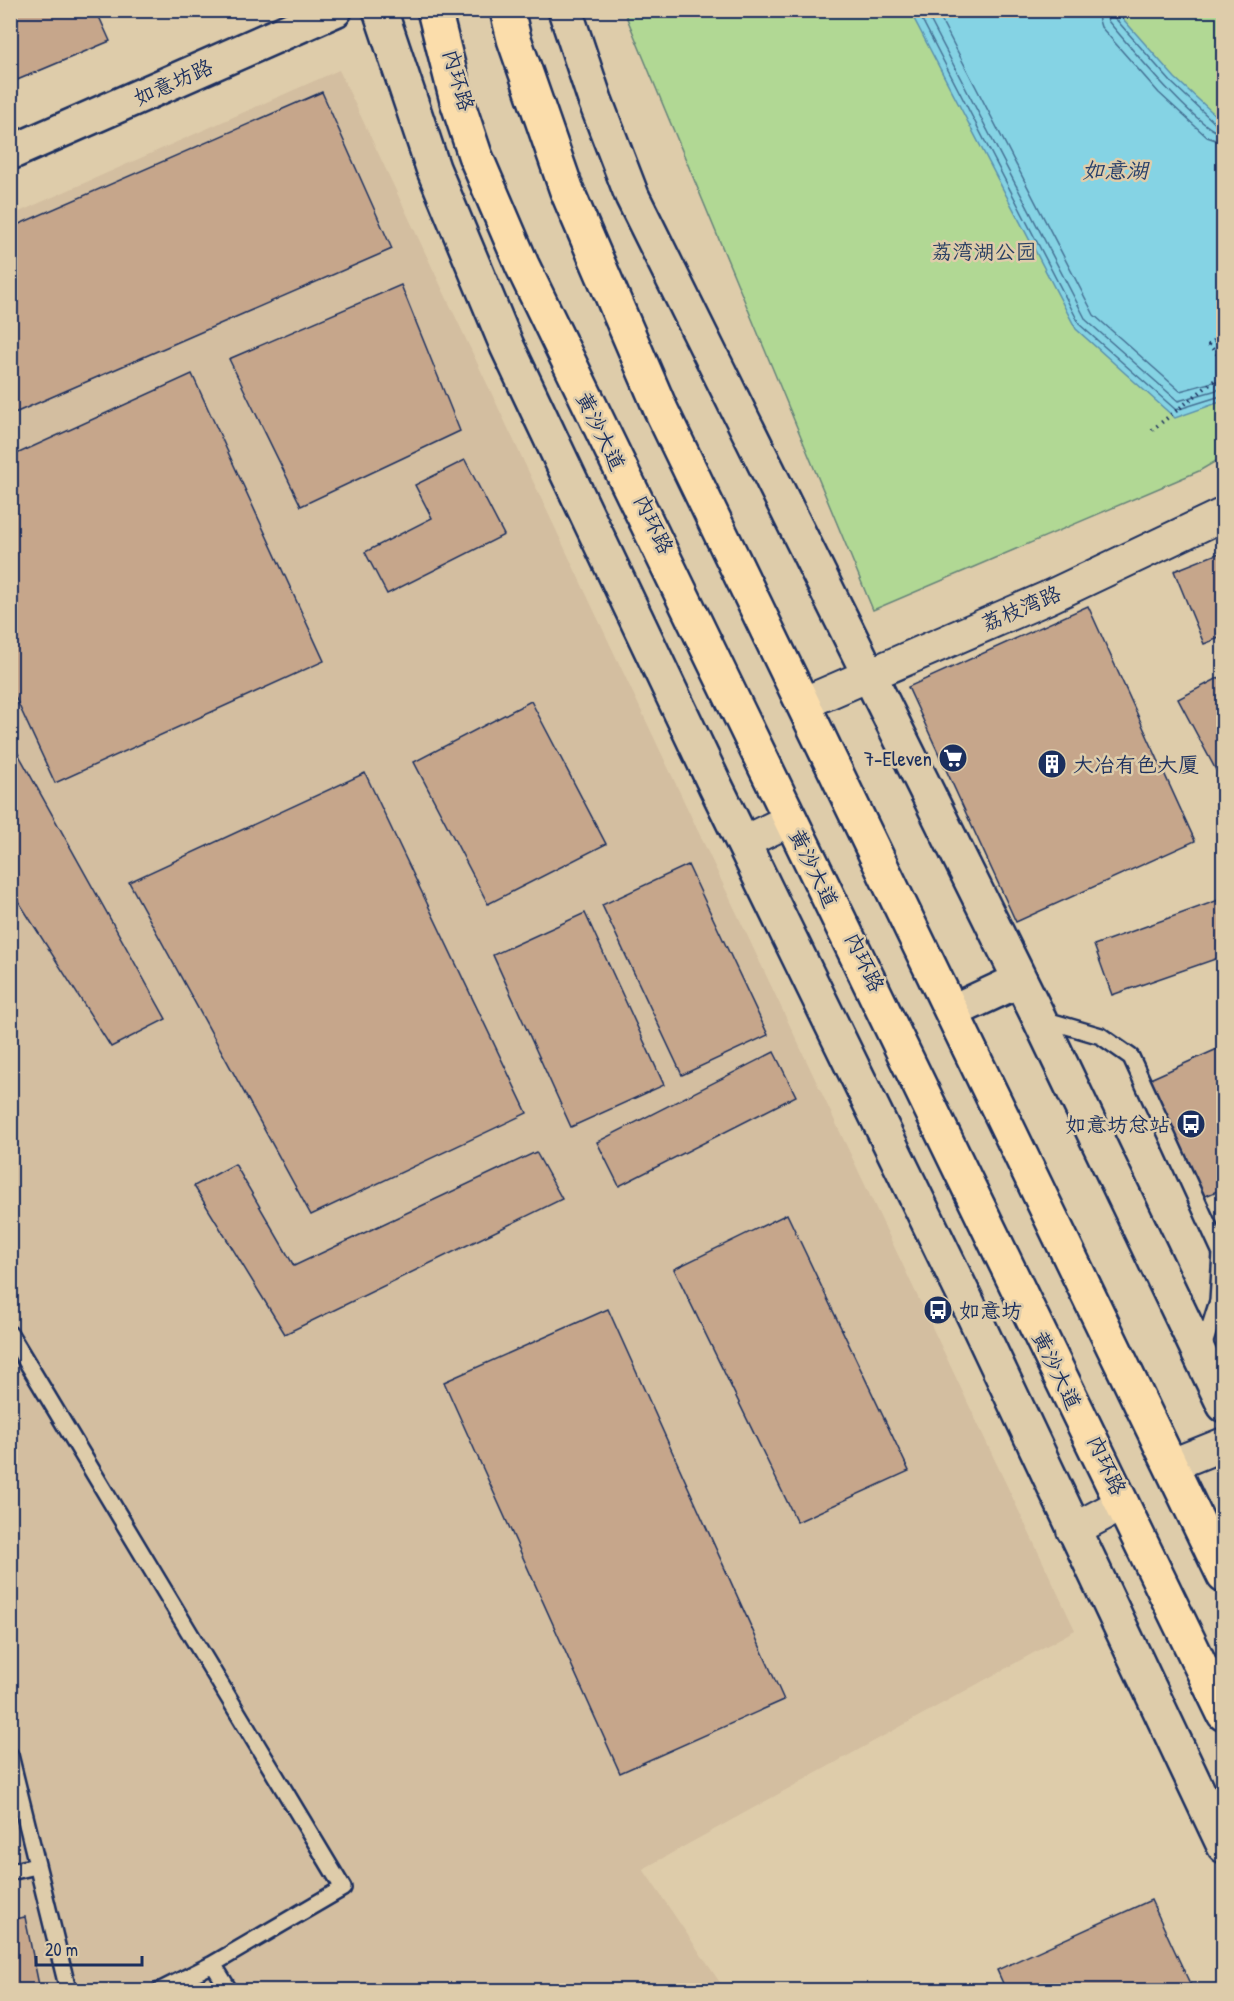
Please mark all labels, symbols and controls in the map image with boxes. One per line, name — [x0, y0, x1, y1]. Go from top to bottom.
street label: 内环路 — [436, 46, 482, 114]
street label: 如意坊路 — [129, 52, 217, 112]
water label: 如意湖 — [1082, 155, 1150, 185]
park label: 荔湾湖公园 — [932, 237, 1037, 266]
street label: 黄沙大道 — [570, 387, 632, 475]
street label: 内环路 — [627, 489, 681, 559]
street label: 荔枝湾路 — [977, 578, 1065, 638]
supermarket icon: 7-Eleven — [937, 742, 969, 774]
place label: 7-Eleven — [864, 744, 932, 773]
building icon: 大冶有色大厦 — [1036, 748, 1068, 780]
place label: 大冶有色大厦 — [1073, 750, 1199, 779]
street label: 黄沙大道 — [783, 824, 845, 912]
street label: 内环路 — [838, 927, 892, 997]
bus stop icon: 如意坊总站 — [1175, 1108, 1207, 1140]
place label: 如意坊总站 — [1065, 1110, 1170, 1139]
bus stop icon: 如意坊 — [922, 1294, 954, 1326]
place label: 如意坊 — [959, 1296, 1022, 1325]
street label: 黄沙大道 — [1026, 1326, 1088, 1414]
street label: 内环路 — [1081, 1430, 1133, 1500]
scale bar — [36, 1929, 142, 1967]
text: 20 m — [45, 1937, 78, 1962]

